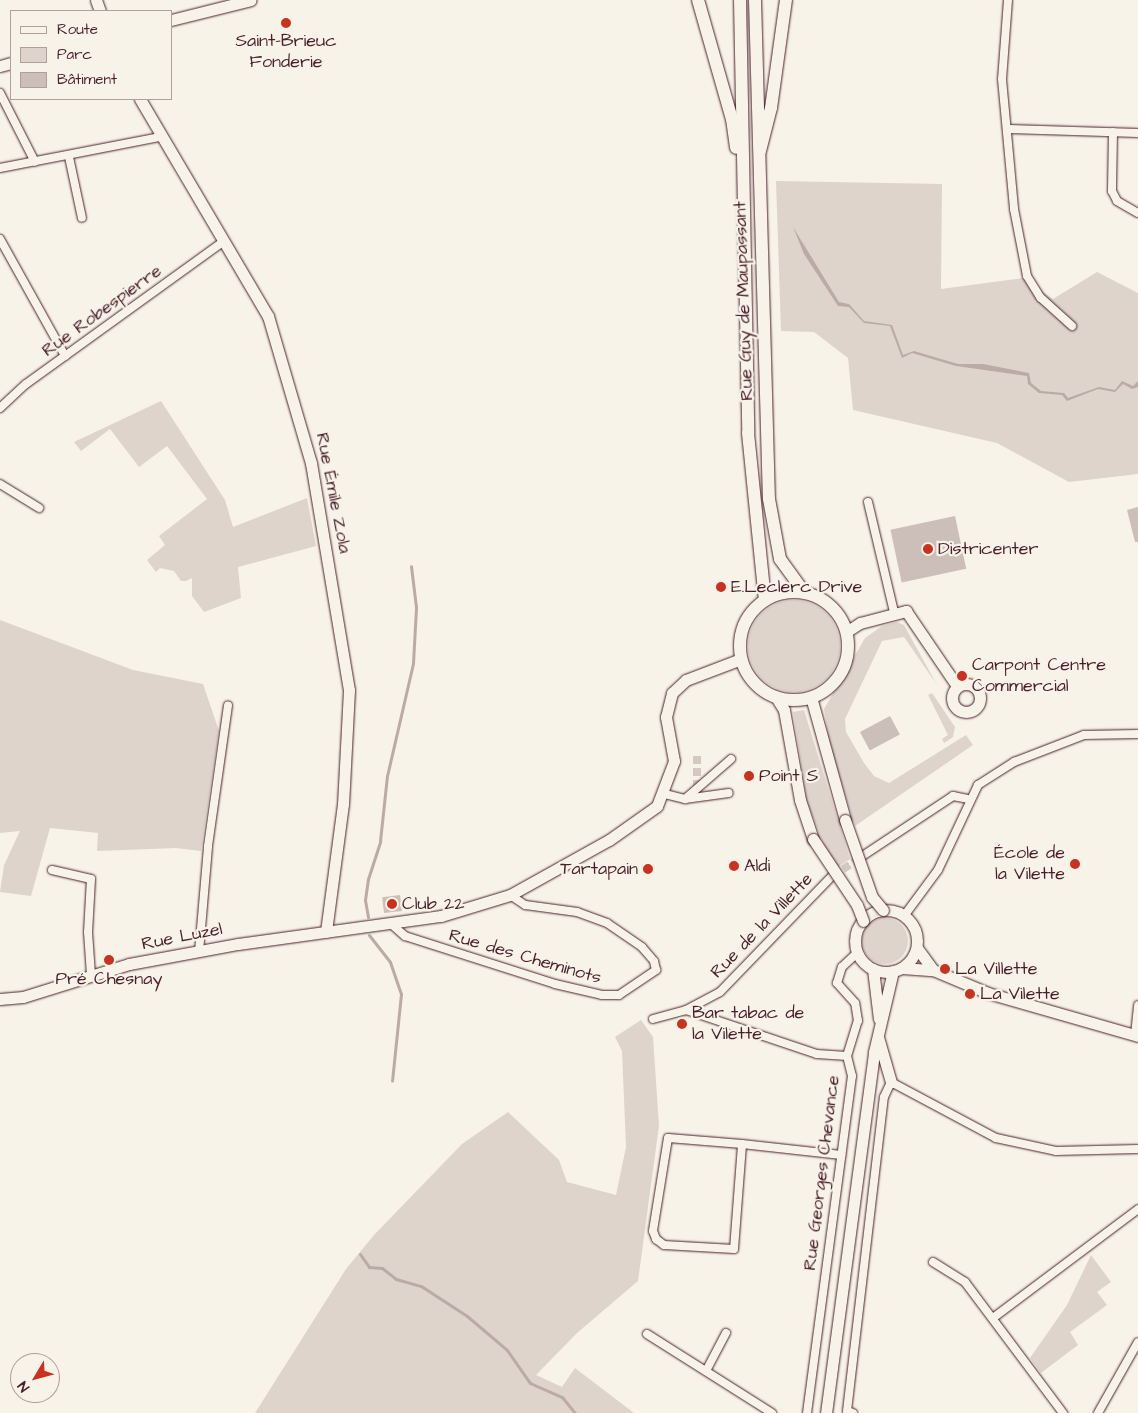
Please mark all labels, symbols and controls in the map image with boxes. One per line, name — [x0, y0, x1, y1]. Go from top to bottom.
legend — [10, 10, 172, 100]
marker: Saint-Brieuc Fonderie — [280, 17, 292, 29]
text: Route — [57, 19, 98, 40]
place label: Saint-Brieuc Fonderie — [235, 31, 337, 74]
text: Parc — [57, 44, 92, 65]
text: Bâtiment — [57, 69, 117, 90]
street label: Rue Guy de Maupassant — [730, 201, 758, 401]
street label: Rue Robespierre — [38, 260, 166, 362]
street label: Rue Émile Zola — [311, 431, 355, 555]
place label: Districenter — [938, 538, 1038, 560]
marker: Districenter — [922, 543, 934, 555]
place label: E.Leclerc Drive — [731, 576, 862, 598]
marker: E.Leclerc Drive — [715, 581, 727, 593]
place label: Carpont Centre Commercial — [972, 655, 1106, 698]
marker: Carpont Centre Commercial — [956, 670, 968, 682]
place label: Point S — [759, 765, 818, 787]
marker: Point S — [743, 770, 755, 782]
place label: École de la Vilette — [994, 843, 1065, 886]
place label: Aldi — [744, 855, 770, 877]
place label: Tartapain — [560, 858, 638, 880]
marker: École de la Vilette — [1069, 858, 1081, 870]
marker: Aldi — [728, 860, 740, 872]
marker: Tartapain — [642, 863, 654, 875]
street label: Rue de la Villette — [706, 869, 818, 983]
place label: Club 22 — [402, 893, 465, 915]
marker: Club 22 — [386, 898, 398, 910]
street label: Rue Luzel — [140, 919, 224, 955]
street label: Rue des Cheminots — [446, 925, 604, 989]
marker: Pré Chesnay — [103, 954, 115, 966]
place label: La Villette — [955, 958, 1038, 980]
marker: La Villette — [939, 963, 951, 975]
place label: Pré Chesnay — [56, 968, 162, 990]
place label: La Vilette — [980, 983, 1060, 1005]
marker: La Vilette — [964, 988, 976, 1000]
place label: Bar tabac de la Vilette — [692, 1003, 804, 1046]
marker: Bar tabac de la Vilette — [676, 1018, 688, 1030]
street label: Rue Georges Chevance — [799, 1074, 845, 1272]
north arrow — [10, 1353, 60, 1403]
text: N — [13, 1377, 34, 1396]

